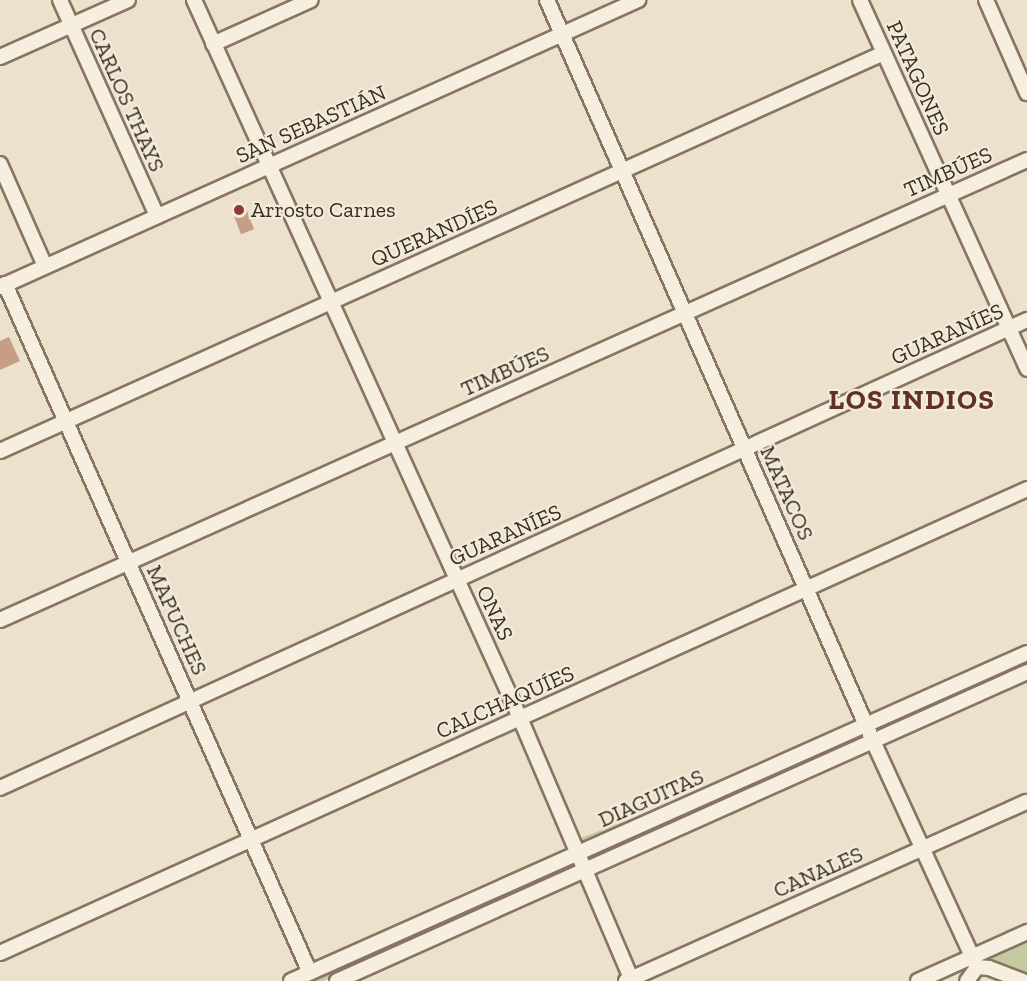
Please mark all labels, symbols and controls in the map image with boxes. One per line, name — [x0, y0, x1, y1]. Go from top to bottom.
street label: PATAGONES — [881, 17, 955, 139]
street label: CARLOS THAYS — [83, 24, 171, 176]
street label: SAN SEBASTIÁN — [232, 79, 390, 169]
street label: TIMBÚES — [900, 141, 996, 203]
street label: QUERANDÍES — [367, 193, 501, 273]
place label: Arrosto Carnes — [251, 197, 396, 223]
marker: Arrosto Carnes — [232, 203, 246, 217]
street label: GUARANÍES — [887, 298, 1007, 370]
street label: TIMBÚES — [457, 340, 553, 402]
district label: LOS INDIOS — [829, 383, 995, 417]
street label: MATACOS — [754, 442, 820, 544]
street label: GUARANÍES — [445, 499, 565, 571]
street label: MAPUCHES — [141, 561, 213, 679]
street label: ONAS — [471, 581, 519, 645]
street label: CALCHAQUÍES — [432, 660, 578, 744]
street label: DIAGUITAS — [594, 763, 708, 833]
street label: CANALES — [769, 841, 867, 903]

